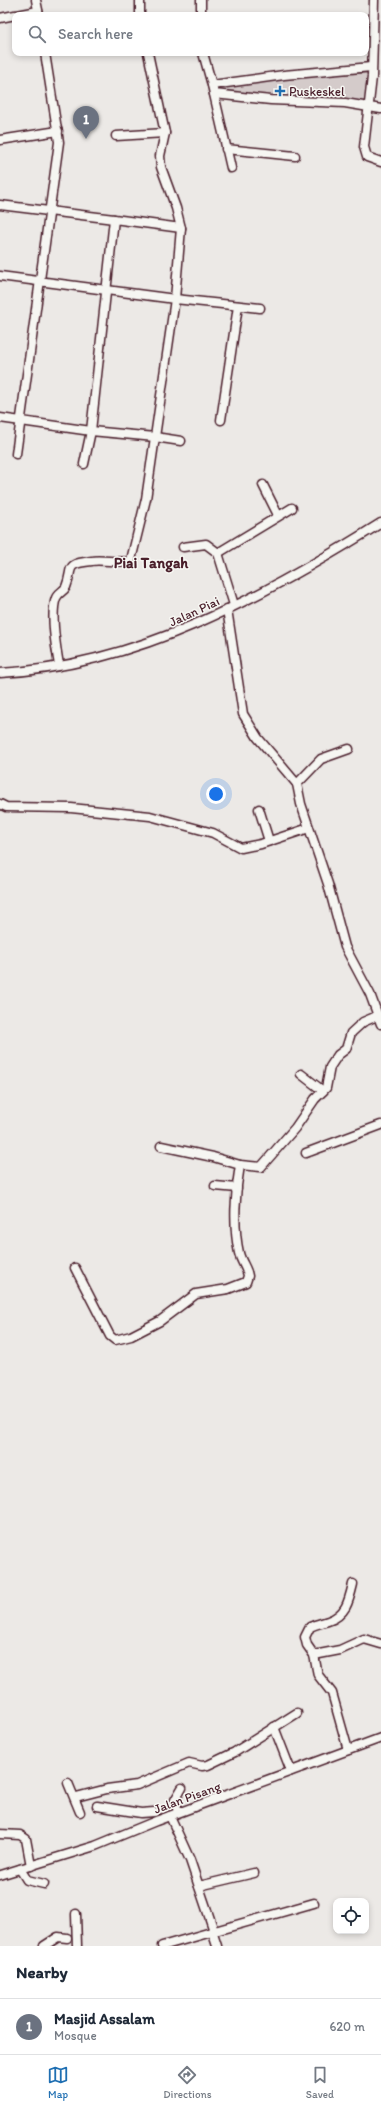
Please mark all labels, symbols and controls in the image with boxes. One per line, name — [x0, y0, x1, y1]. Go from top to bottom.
search box — [12, 12, 369, 56]
icon: search — [26, 23, 48, 45]
text: Search here — [58, 25, 133, 43]
place label: Puskeskel — [289, 84, 345, 99]
marker: Puskeskel — [274, 85, 286, 97]
pin: 1 — [73, 106, 99, 139]
district label: Piai Tangah — [114, 554, 189, 573]
street label: Jalan Piai — [167, 593, 222, 630]
your location — [206, 784, 226, 804]
street label: Jalan Pisang — [152, 1778, 223, 1817]
map controls — [333, 1898, 369, 1934]
button: locate — [333, 1898, 369, 1934]
text: Nearby — [16, 1962, 68, 1982]
text: Masjid Assalam — [54, 2010, 155, 2028]
text: 1 — [26, 2019, 32, 2034]
text: 620 m — [329, 2019, 365, 2034]
text: Mosque — [54, 2028, 97, 2043]
tab: Map — [47, 2064, 69, 2101]
tab: Directions — [163, 2064, 212, 2101]
tab: Saved — [306, 2064, 334, 2101]

